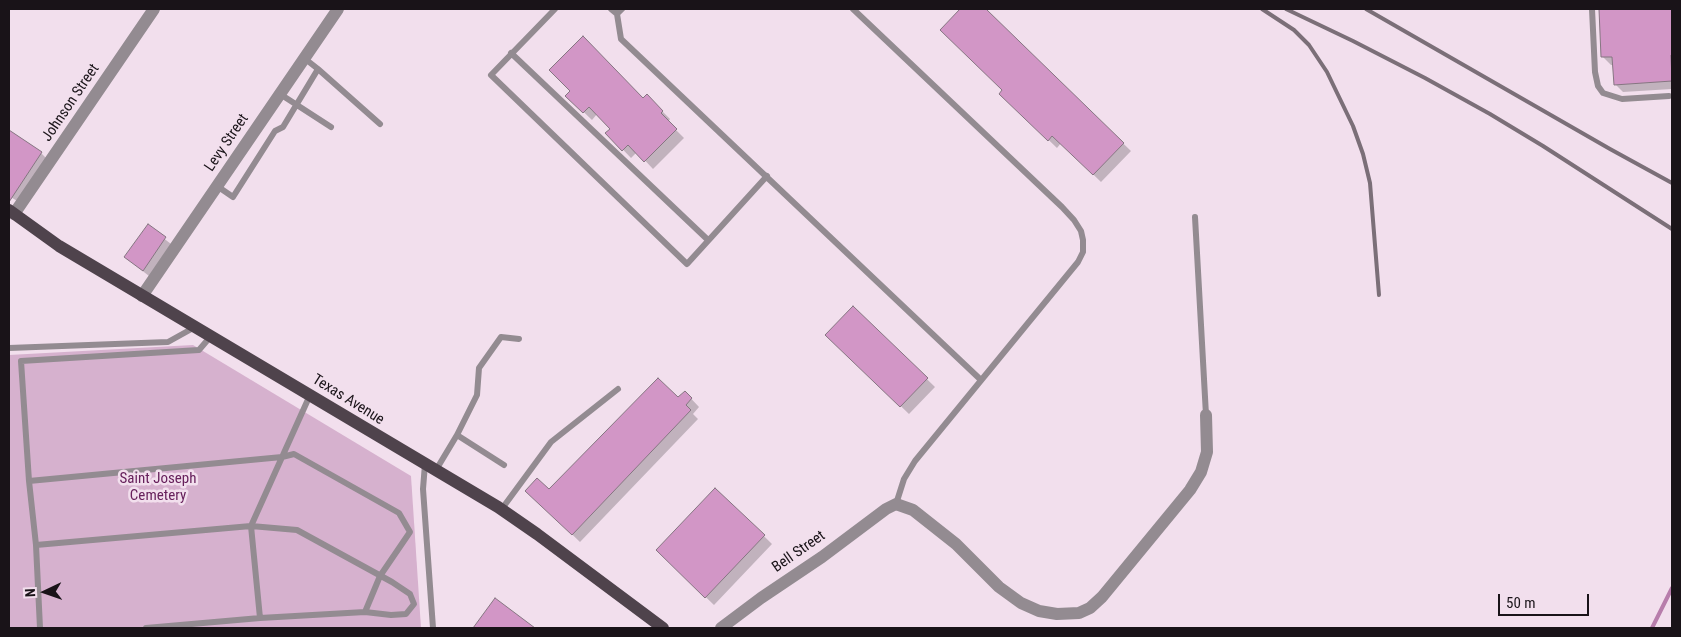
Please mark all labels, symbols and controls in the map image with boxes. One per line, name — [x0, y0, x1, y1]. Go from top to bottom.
street label: Johnson Street — [39, 61, 103, 145]
street label: Levy Street — [201, 111, 253, 175]
street label: Texas Avenue — [309, 371, 387, 429]
park label: Saint Joseph Cemetery — [120, 470, 196, 505]
street label: Bell Street — [769, 527, 829, 577]
north arrow — [20, 567, 70, 617]
scale bar — [1501, 584, 1592, 616]
text: N — [22, 588, 38, 597]
text: 50 m — [1506, 594, 1536, 612]

